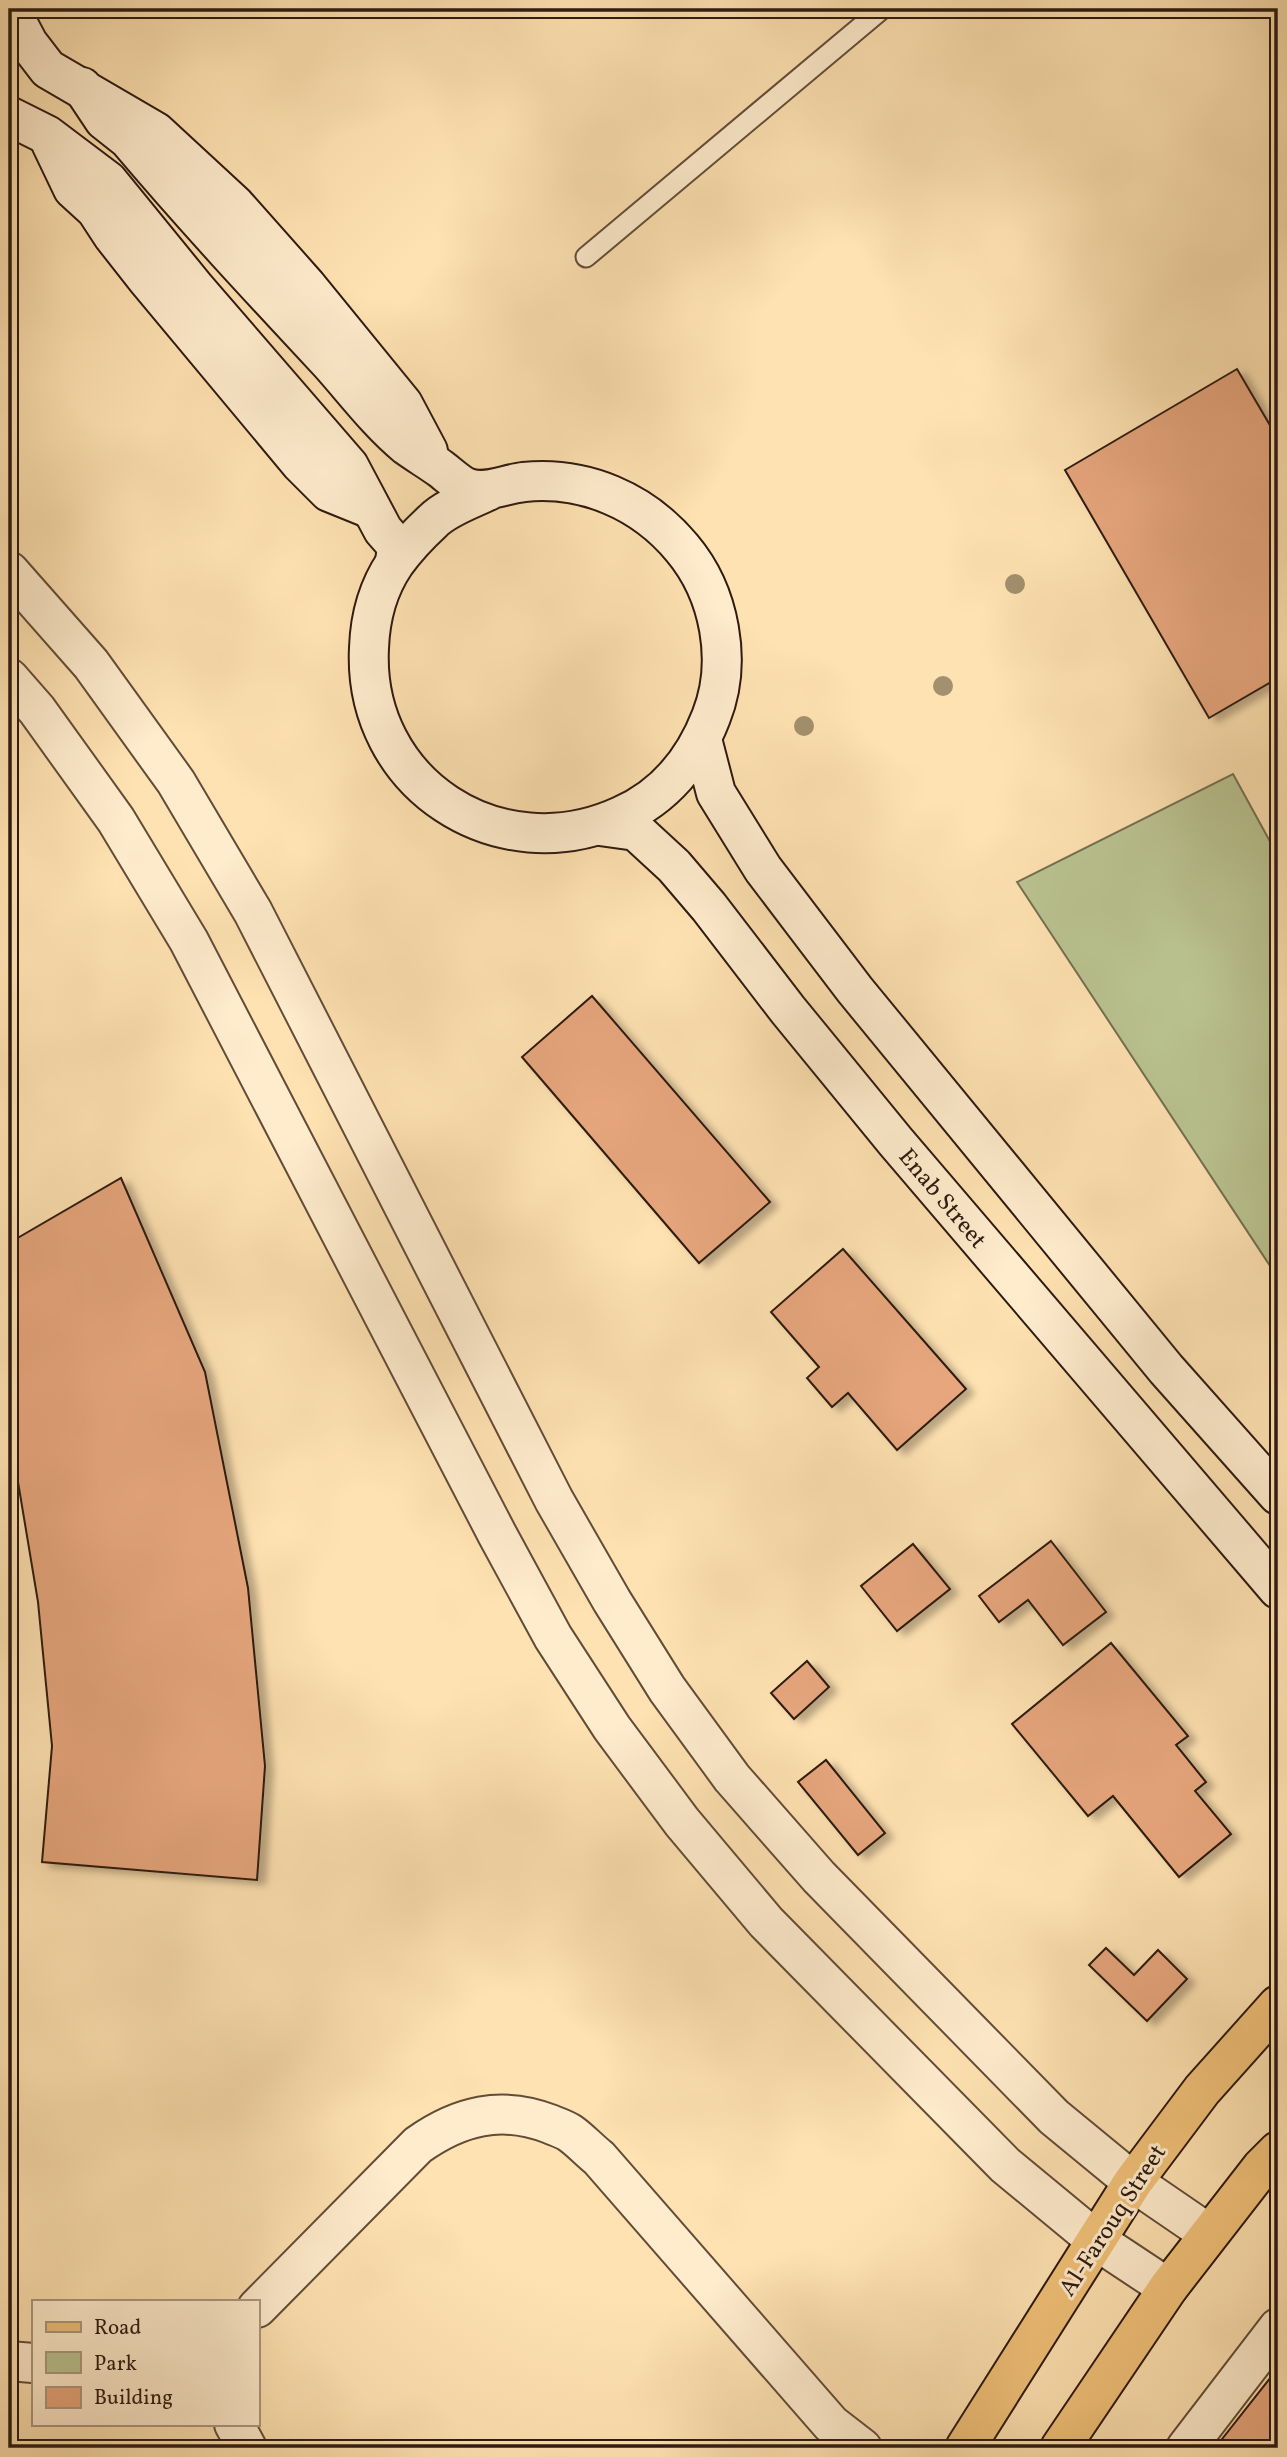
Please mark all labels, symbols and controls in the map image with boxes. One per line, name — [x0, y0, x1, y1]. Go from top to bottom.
street label: Enab Street — [889, 1142, 994, 1257]
street label: Al-Farouq Street — [1052, 2139, 1176, 2304]
legend — [32, 2300, 259, 2426]
text: Road — [94, 2314, 141, 2343]
text: Park — [94, 2350, 137, 2379]
text: Building — [94, 2384, 173, 2413]

